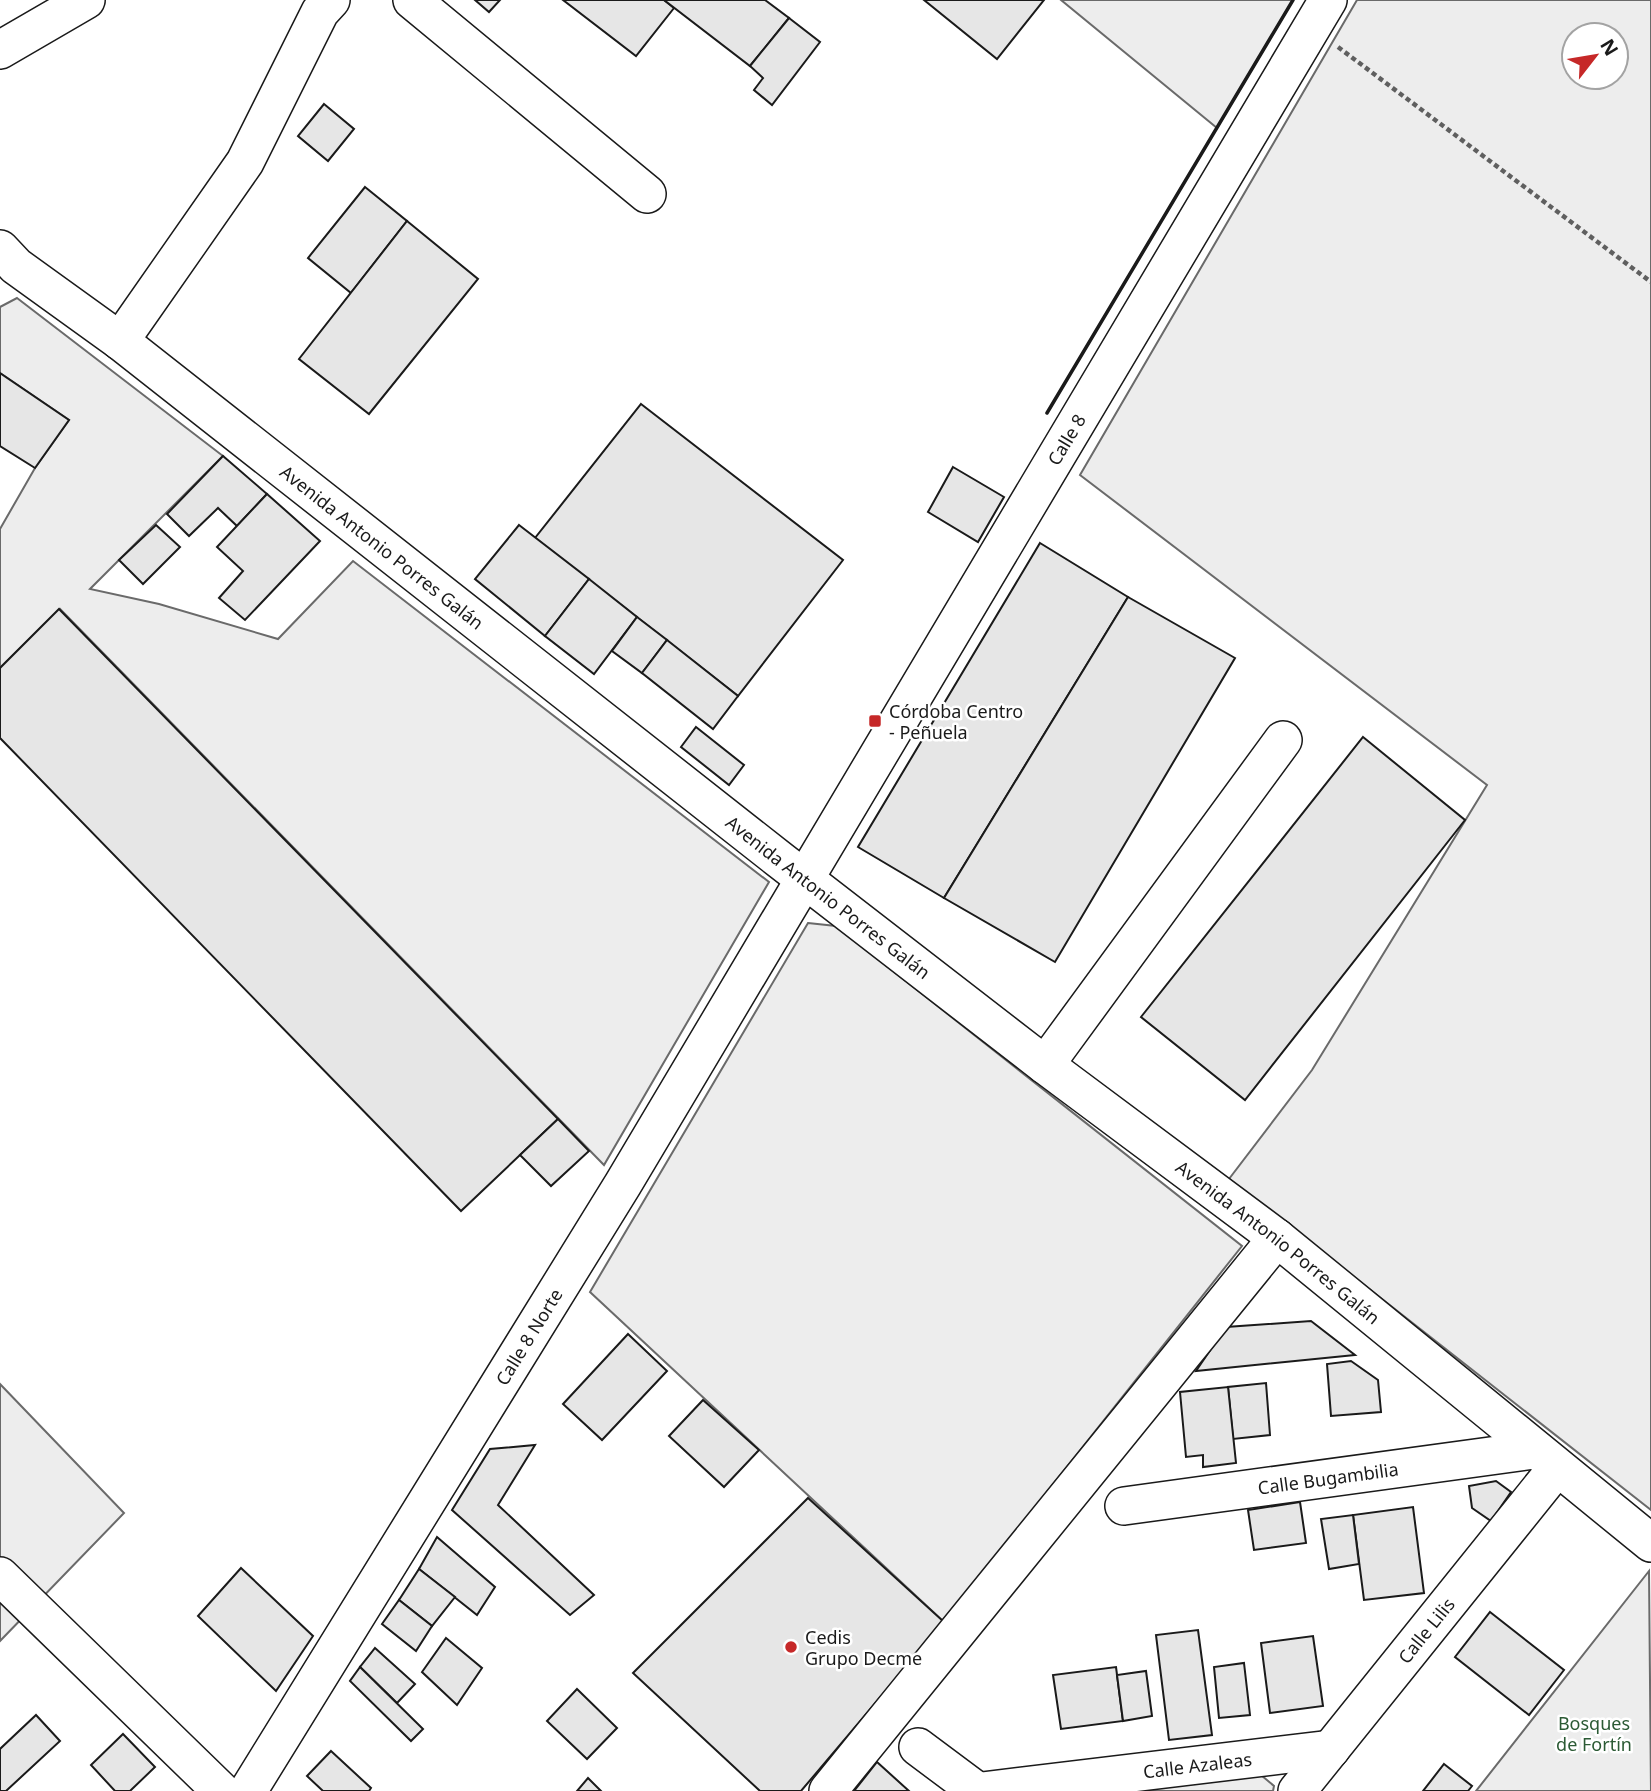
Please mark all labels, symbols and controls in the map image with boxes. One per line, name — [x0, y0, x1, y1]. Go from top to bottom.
north arrow — [1560, 21, 1630, 91]
text: N — [1594, 34, 1625, 61]
street label: Calle 8 — [1042, 409, 1091, 470]
street label: Avenida Antonio Porres Galán — [275, 460, 489, 635]
place label: Córdoba Centro - Peñuela — [889, 699, 1023, 744]
marker: Córdoba Centro - Peñuela — [867, 713, 883, 729]
street label: Avenida Antonio Porres Galán — [721, 810, 935, 984]
street label: Avenida Antonio Porres Galán — [1171, 1155, 1385, 1329]
street label: Calle 8 Norte — [490, 1284, 568, 1390]
street label: Calle Bugambilia — [1256, 1457, 1400, 1500]
street label: Calle Lilis — [1392, 1593, 1460, 1668]
place label: Cedis Grupo Decme — [805, 1625, 922, 1670]
marker: Cedis Grupo Decme — [783, 1639, 799, 1655]
park label: Bosques de Fortín — [1556, 1711, 1632, 1756]
street label: Calle Azaleas — [1142, 1747, 1253, 1784]

